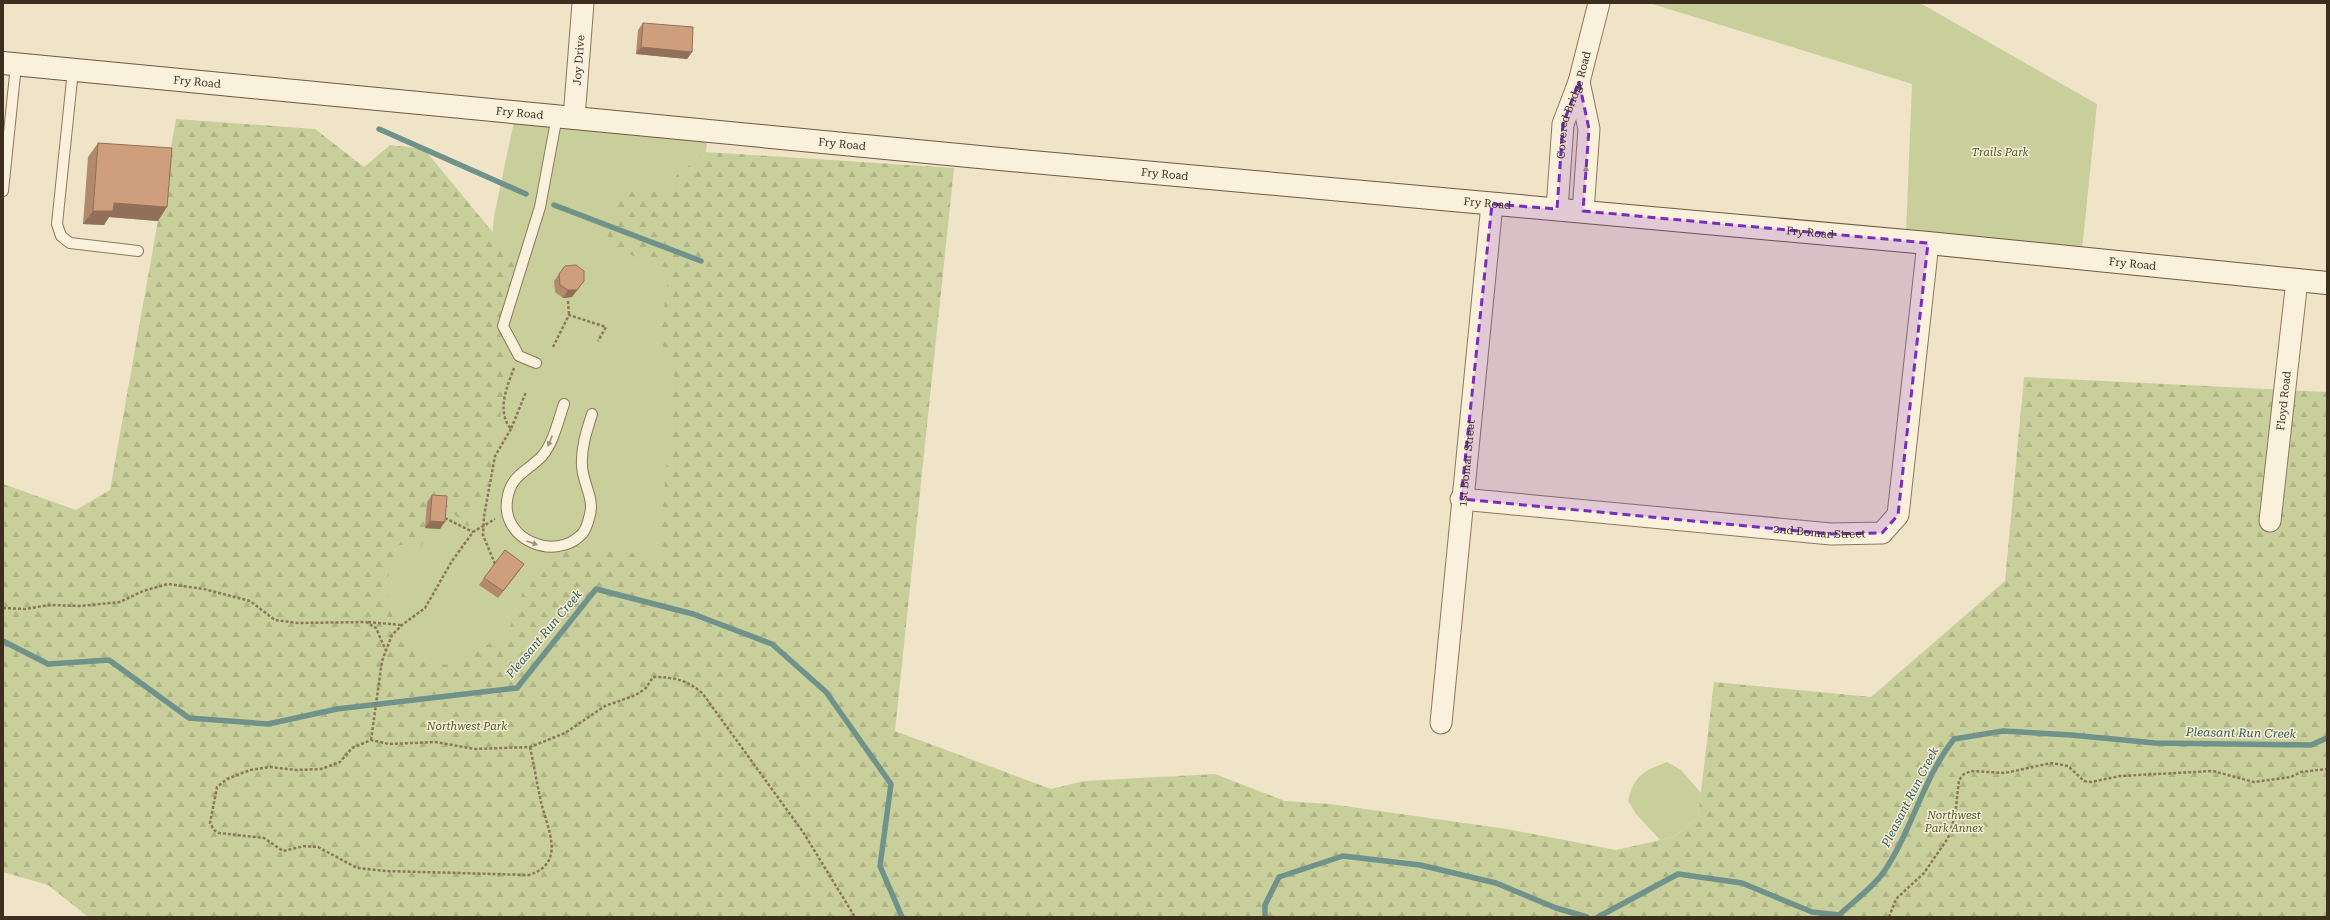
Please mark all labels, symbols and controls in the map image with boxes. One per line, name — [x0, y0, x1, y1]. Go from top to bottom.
street label: Joy Drive — [571, 34, 587, 86]
street label: Covered Bridge Road — [1555, 50, 1594, 159]
street label: Fry Road — [173, 73, 221, 91]
street label: Fry Road — [495, 104, 544, 122]
street label: Fry Road — [818, 136, 866, 153]
park label: Trails Park — [1972, 146, 2029, 159]
street label: Fry Road — [1140, 166, 1189, 183]
one-way arrow — [1582, 166, 1589, 178]
street label: Fry Road — [1463, 195, 1512, 212]
street label: Fry Road — [1786, 224, 1834, 241]
street label: Fry Road — [2108, 255, 2157, 273]
street label: Floyd Road — [2274, 370, 2294, 431]
street label: 1st Bomar Street — [1456, 419, 1478, 507]
one-way arrow — [547, 435, 553, 447]
street label: 2nd Bomar Street — [1773, 523, 1866, 541]
one-way arrow — [526, 540, 538, 546]
water label: Pleasant Run Creek — [503, 587, 585, 681]
park label: Northwest Park — [426, 720, 507, 733]
water label: Pleasant Run Creek — [2185, 725, 2297, 741]
water label: Pleasant Run Creek — [1878, 744, 1941, 850]
park label: Northwest Park Annex — [1924, 809, 1984, 835]

